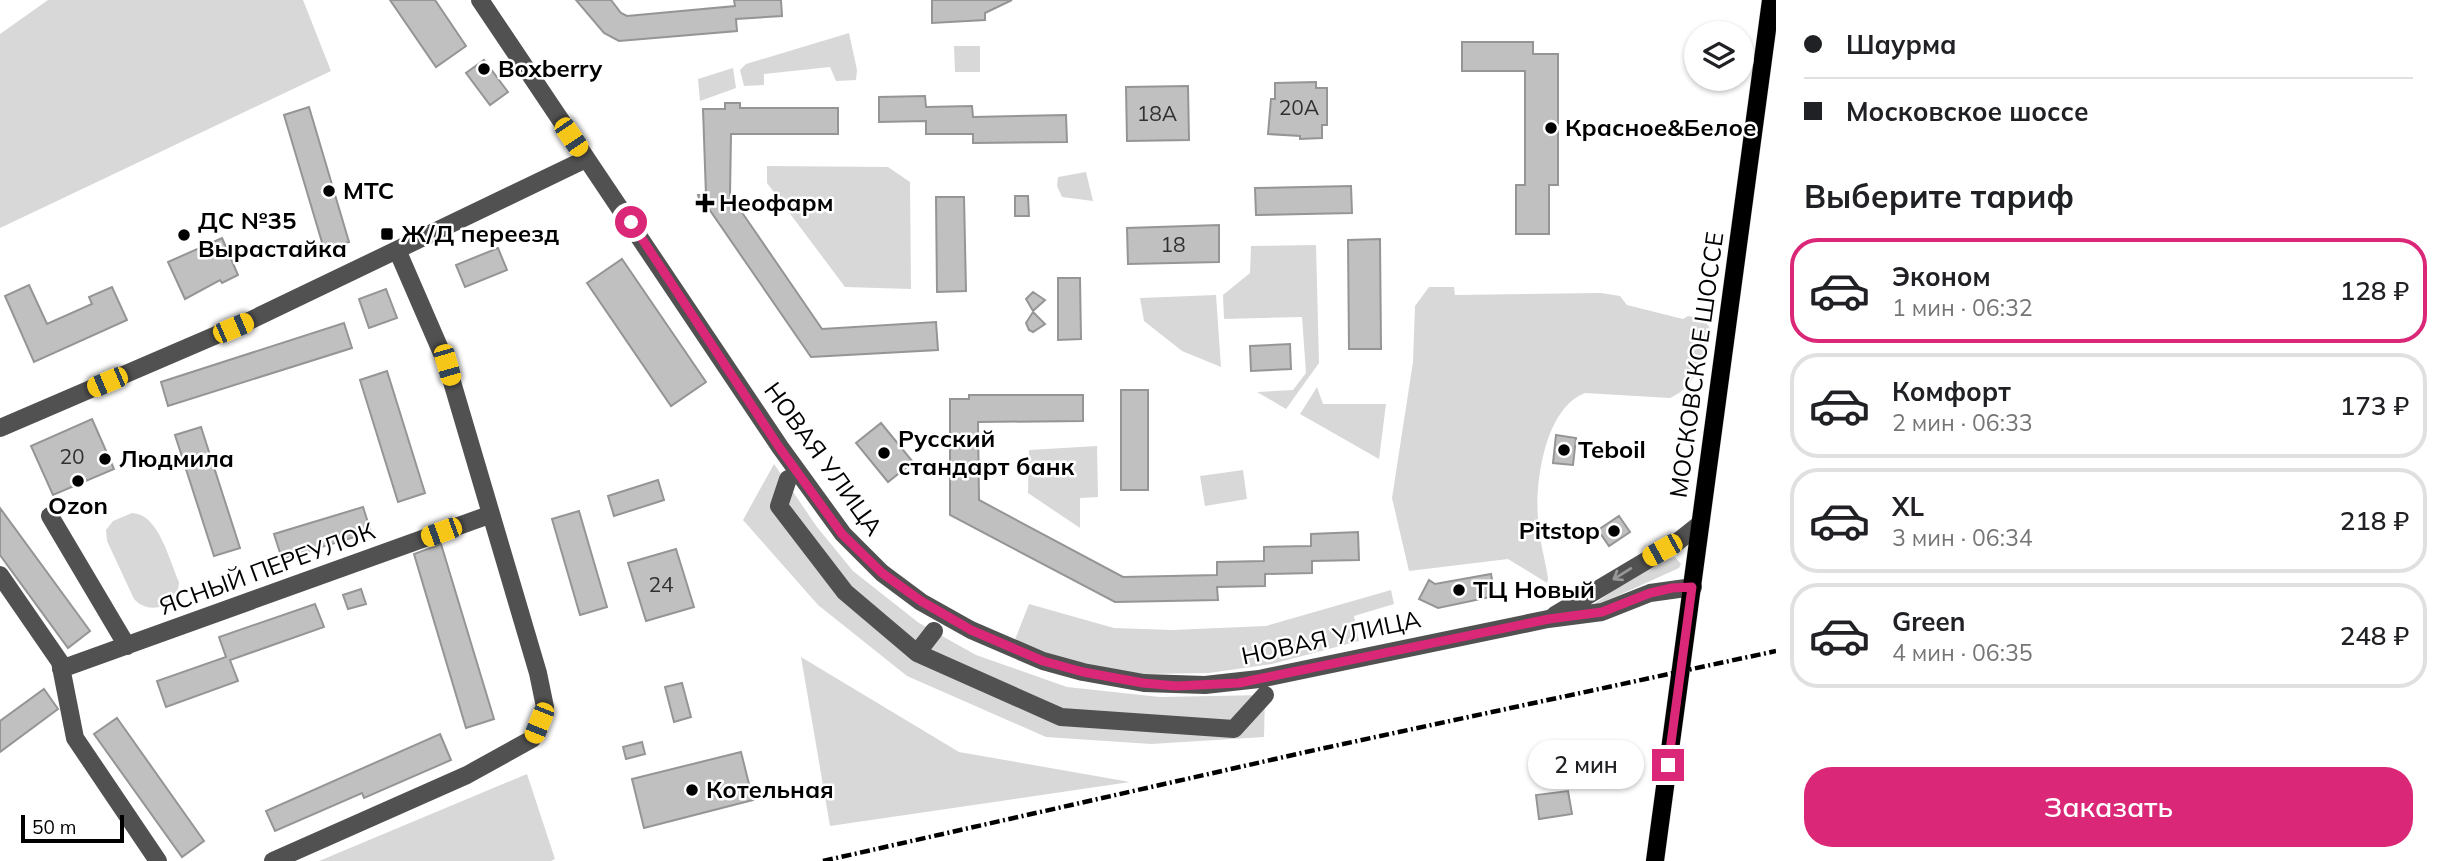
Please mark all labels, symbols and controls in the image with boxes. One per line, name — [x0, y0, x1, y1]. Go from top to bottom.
map controls — [1684, 21, 1754, 91]
button: layers — [1684, 21, 1754, 91]
text: Шаурма — [1846, 28, 1957, 61]
place label: Boxberry — [498, 53, 603, 83]
marker: Boxberry — [476, 61, 492, 77]
house number: 20А — [1279, 94, 1320, 120]
text: Московское шоссе — [1846, 95, 2089, 128]
house number: 18А — [1137, 100, 1178, 126]
place label: Красное&Белое — [1565, 112, 1756, 142]
car — [551, 114, 592, 160]
marker: Красное&Белое — [1543, 120, 1559, 136]
place label: МТС — [343, 175, 394, 205]
text: Выберите тариф — [1804, 176, 2074, 216]
marker: МТС — [321, 183, 337, 199]
place label: Неофарм — [719, 187, 833, 217]
marker: Неофарм — [697, 195, 713, 211]
place label: ДС №35 Вырастайка — [198, 205, 347, 263]
route start — [615, 206, 647, 238]
place label: Ж/Д переезд — [401, 218, 559, 248]
marker: Ж/Д переезд — [379, 226, 395, 242]
marker: ДС №35 Вырастайка — [176, 227, 192, 243]
street label: МОСКОВСКОЕ ШОССЕ — [1662, 230, 1730, 500]
house number: 18 — [1160, 231, 1186, 257]
icon: car — [1808, 259, 1871, 322]
text: Эконом — [1892, 260, 1991, 293]
text: 128 ₽ — [2340, 274, 2409, 307]
text: 1 мин · 06:32 — [1892, 293, 2032, 322]
car — [210, 310, 257, 346]
car — [432, 342, 463, 388]
car — [84, 364, 131, 400]
icon: car — [1808, 374, 1871, 437]
text: Комфорт — [1892, 375, 2011, 408]
street label: НОВАЯ УЛИЦА — [758, 376, 890, 541]
text: 173 ₽ — [2340, 389, 2409, 422]
text: 2 мин · 06:33 — [1892, 408, 2032, 437]
place label: Русский стандарт банк — [898, 423, 1075, 481]
place label: Teboil — [1578, 434, 1646, 464]
marker: Teboil — [1556, 442, 1572, 458]
house number: 20 — [59, 443, 85, 469]
place label: Людмила — [119, 443, 234, 473]
marker: Русский стандарт банк — [876, 445, 892, 461]
marker: Людмила — [97, 451, 113, 467]
marker: Ozon — [70, 473, 86, 489]
icon: car — [1808, 489, 1871, 552]
place label: Ozon — [48, 490, 108, 520]
text: XL — [1892, 490, 1924, 523]
text: 218 ₽ — [2340, 504, 2409, 537]
street label: ЯСНЫЙ ПЕРЕУЛОК — [155, 515, 379, 621]
car — [418, 515, 465, 549]
place label: Pitstop — [1519, 515, 1600, 545]
marker: Pitstop — [1606, 523, 1622, 539]
text: 3 мин · 06:34 — [1892, 523, 2032, 552]
car — [1639, 531, 1686, 569]
one-way arrow — [1612, 567, 1632, 581]
house number: 24 — [648, 571, 674, 597]
place label: ТЦ Новый — [1473, 574, 1595, 604]
marker: ТЦ Новый — [1451, 582, 1467, 598]
street label: НОВАЯ УЛИЦА — [1238, 603, 1423, 671]
icon: car — [1808, 604, 1871, 667]
text: Green — [1892, 605, 1965, 638]
text: 248 ₽ — [2340, 619, 2409, 652]
text: 4 мин · 06:35 — [1892, 638, 2032, 667]
car — [522, 700, 557, 746]
callout: 2 мин — [1528, 740, 1644, 790]
route end — [1652, 749, 1684, 781]
text: 2 мин — [1554, 750, 1618, 779]
button: Заказать — [1804, 767, 2413, 847]
place label: Котельная — [706, 774, 834, 804]
marker: Котельная — [684, 782, 700, 798]
scale bar — [21, 812, 124, 844]
text: 50 m — [32, 815, 76, 839]

